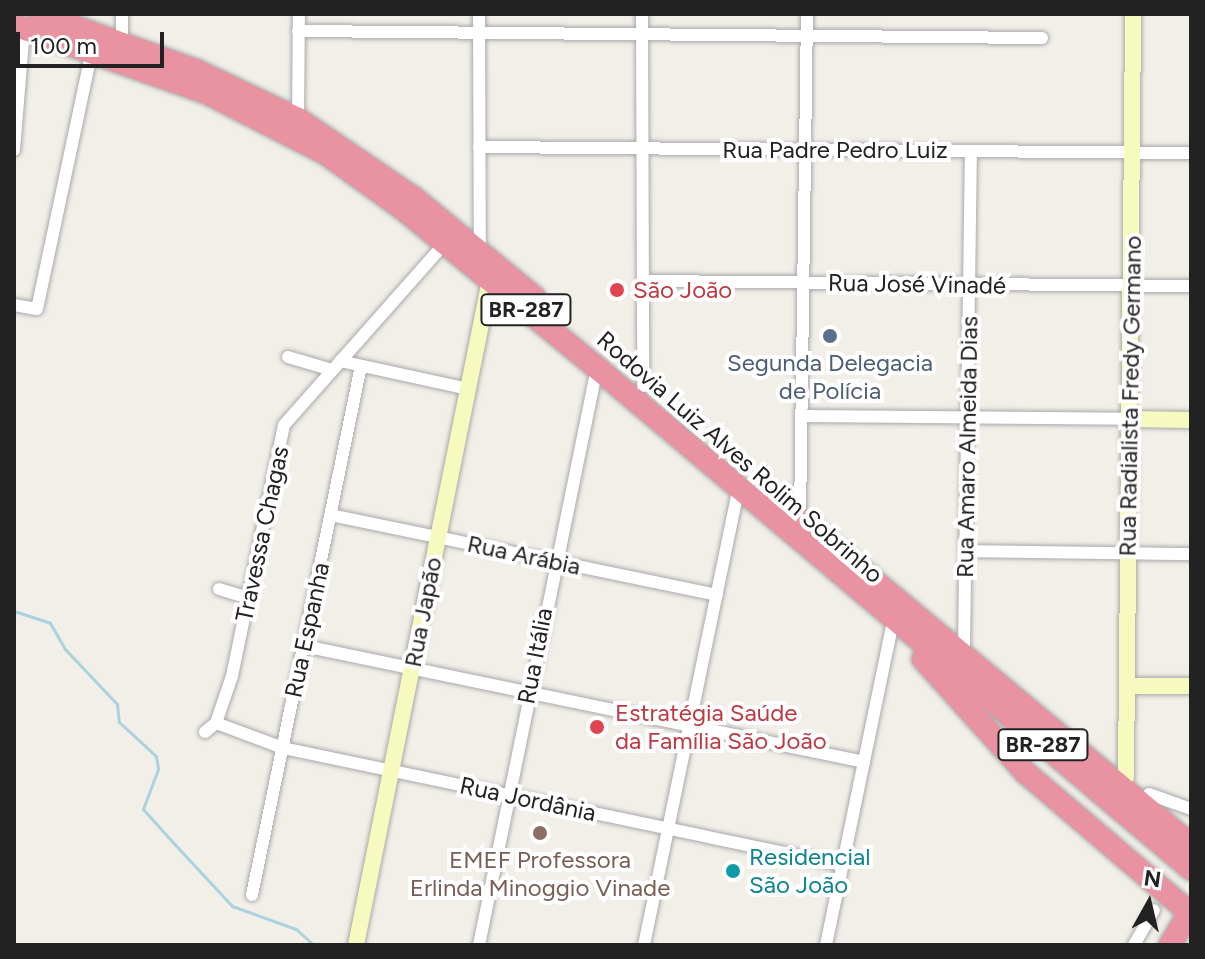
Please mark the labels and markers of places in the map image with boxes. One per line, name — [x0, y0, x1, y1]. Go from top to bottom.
place label: São João — [633, 276, 732, 304]
marker: São João — [608, 281, 626, 299]
marker: Segunda Delegacia de Polícia — [821, 327, 839, 345]
place label: Segunda Delegacia de Polícia — [727, 349, 933, 405]
place label: Estratégia Saúde da Família São João — [615, 699, 827, 755]
marker: Estratégia Saúde da Família São João — [586, 716, 608, 738]
marker: EMEF Professora Erlinda Minoggio Vinade — [531, 824, 549, 842]
place label: Residencial São João — [749, 843, 871, 899]
place label: EMEF Professora Erlinda Minoggio Vinade — [410, 846, 670, 902]
marker: Residencial São João — [724, 862, 742, 880]

